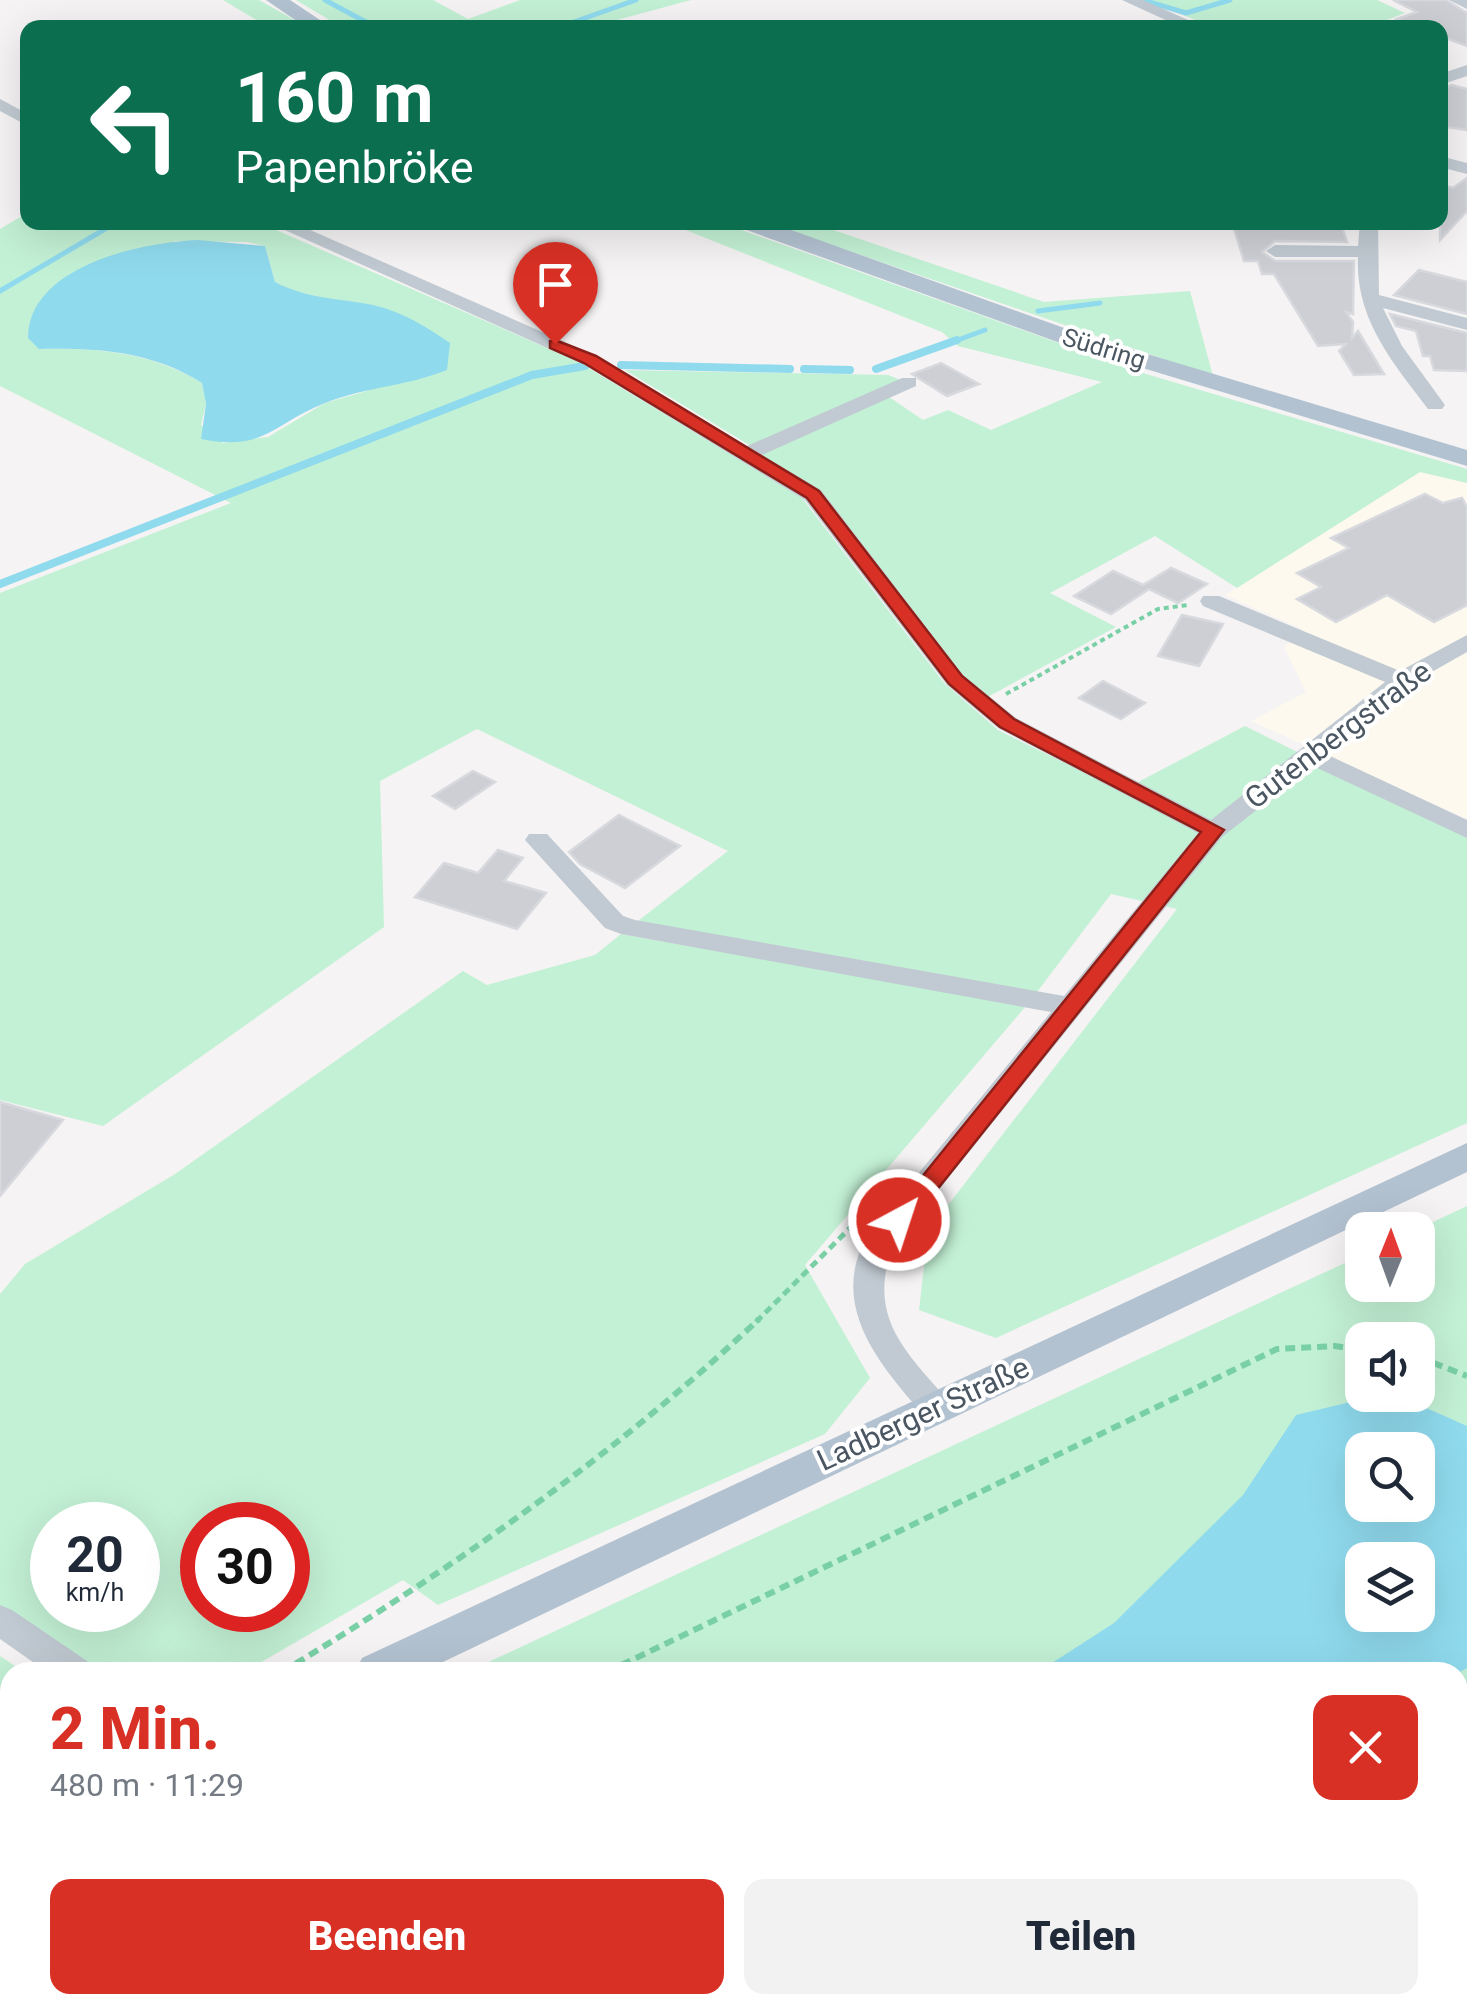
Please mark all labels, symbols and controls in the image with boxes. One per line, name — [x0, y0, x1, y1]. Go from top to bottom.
text: 160 m — [235, 57, 434, 139]
icon: left — [70, 60, 200, 190]
text: Papenbröke — [235, 141, 474, 194]
pin — [513, 242, 598, 345]
icon: arrive — [528, 257, 583, 312]
street label: Südring — [1059, 322, 1149, 375]
street label: Gutenbergstraße — [1238, 653, 1438, 816]
position arrow — [847, 1168, 951, 1272]
north arrow — [1345, 1212, 1435, 1302]
map controls — [1345, 1212, 1435, 1632]
button: sound — [1345, 1322, 1435, 1412]
street label: Ladberger Straße — [811, 1349, 1034, 1478]
button: search — [1345, 1432, 1435, 1522]
speed limit sign: 30 — [180, 1502, 310, 1632]
text: 20 — [66, 1526, 124, 1584]
button: layers — [1345, 1542, 1435, 1632]
text: km/h — [66, 1578, 124, 1607]
text: 2 Min. — [50, 1693, 220, 1764]
button: close — [1313, 1695, 1418, 1800]
text: 480 m · 11:29 — [50, 1766, 244, 1804]
button: Beenden — [50, 1879, 724, 1994]
button: Teilen — [744, 1879, 1418, 1994]

